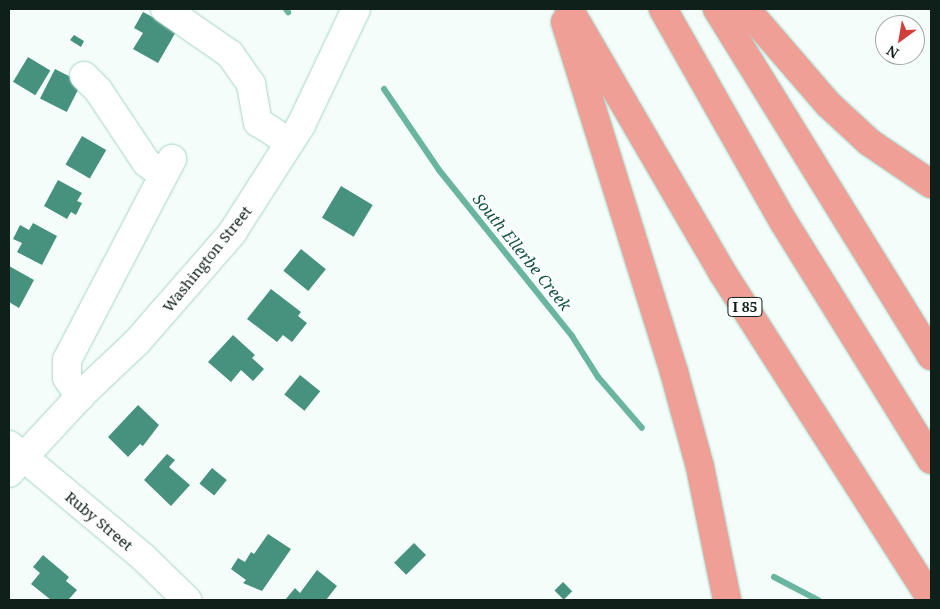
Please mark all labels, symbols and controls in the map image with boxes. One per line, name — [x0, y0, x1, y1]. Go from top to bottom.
north arrow — [875, 15, 925, 65]
text: N — [883, 41, 902, 63]
water label: South Ellerbe Creek — [469, 190, 575, 314]
street label: Washington Street — [159, 202, 255, 316]
road number: I 85 — [726, 296, 764, 318]
street label: Ruby Street — [62, 488, 136, 554]

